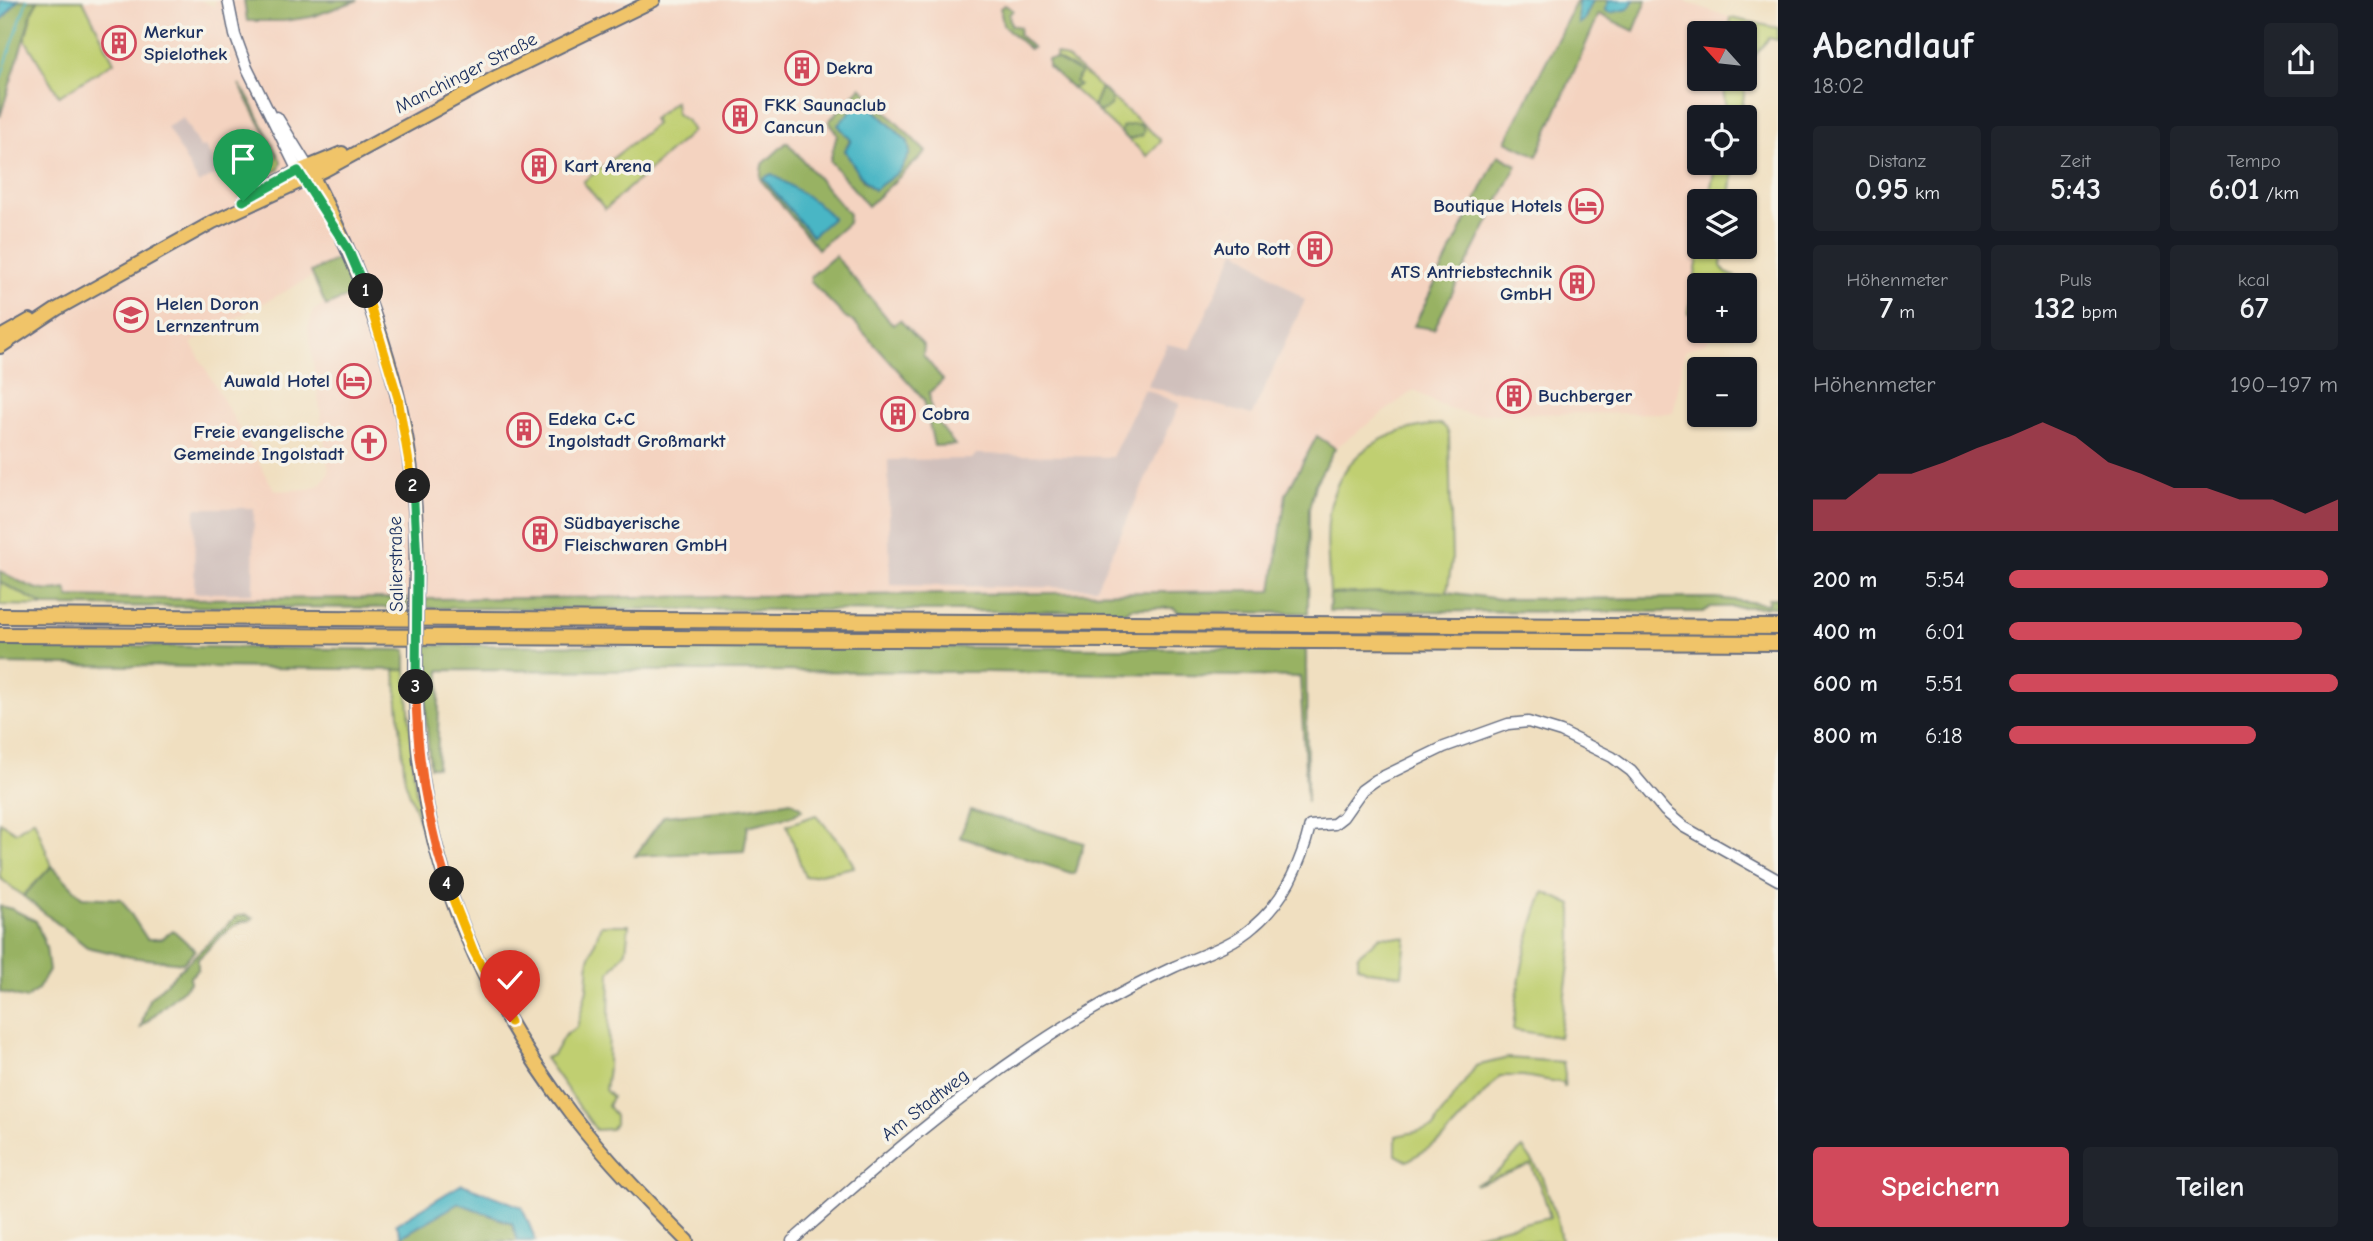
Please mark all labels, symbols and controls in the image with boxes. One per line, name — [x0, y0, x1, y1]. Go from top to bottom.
place label: Merkur Spielothek — [144, 21, 228, 65]
north arrow — [1687, 21, 1757, 91]
map controls — [1687, 21, 1757, 427]
button: share — [2264, 23, 2338, 97]
building icon: Merkur Spielothek — [100, 24, 138, 62]
text: Abendlauf — [1813, 24, 1973, 68]
street label: Manchinger Straße — [391, 28, 541, 118]
building icon: Dekra — [783, 49, 821, 87]
place label: Dekra — [826, 57, 873, 79]
text: 18:02 — [1813, 72, 1864, 99]
place label: FKK Saunaclub Cancun — [764, 94, 886, 138]
building icon: FKK Saunaclub Cancun — [721, 97, 759, 135]
button: locate — [1687, 105, 1757, 175]
pin — [213, 129, 273, 201]
icon: arrive — [224, 140, 262, 178]
building icon: Kart Arena — [520, 147, 558, 185]
text: Distanz — [1868, 150, 1926, 172]
text: Zeit — [2060, 150, 2091, 172]
text: Tempo — [2227, 150, 2281, 172]
place label: Kart Arena — [564, 155, 652, 177]
text: 0.95 — [1854, 172, 1909, 207]
text: 5:43 — [2050, 172, 2101, 207]
text: 6:01 — [2209, 172, 2259, 207]
text: km — [1909, 182, 1940, 204]
text: /km — [2259, 182, 2299, 204]
hotel icon: Boutique Hotels — [1567, 187, 1605, 225]
button: layers — [1687, 189, 1757, 259]
place label: Boutique Hotels — [1433, 195, 1562, 217]
building icon: Auto Rott — [1296, 230, 1334, 268]
place label: Auto Rott — [1214, 238, 1291, 260]
place label: ATS Antriebstechnik GmbH — [1391, 261, 1553, 305]
building icon: ATS Antriebstechnik GmbH — [1558, 264, 1596, 302]
text: Höhenmeter — [1847, 269, 1948, 291]
text: Puls — [2059, 269, 2092, 291]
text: kcal — [2238, 269, 2270, 291]
button: + — [1687, 273, 1757, 343]
pin: 1 — [348, 274, 384, 308]
text: 1 — [362, 279, 369, 301]
text: 7 — [1879, 291, 1893, 326]
text: 132 — [2034, 291, 2075, 326]
text: 67 — [2239, 291, 2268, 326]
place label: Helen Doron Lernzentrum — [156, 293, 259, 337]
school or university icon: Helen Doron Lernzentrum — [112, 296, 150, 334]
text: m — [1893, 301, 1915, 323]
text: bpm — [2075, 301, 2117, 323]
button: − — [1687, 357, 1757, 427]
hotel icon: Auwald Hotel — [335, 362, 373, 400]
place label: Auwald Hotel — [224, 370, 330, 392]
text: Höhenmeter — [1813, 371, 1935, 398]
text: 190–197 m — [2230, 371, 2338, 398]
building icon: Buchberger — [1495, 377, 1533, 415]
place label: Buchberger — [1538, 385, 1633, 407]
building icon: Cobra — [879, 395, 917, 433]
place label: Cobra — [922, 403, 970, 425]
place label: Edeka C+C Ingolstadt Großmarkt — [548, 408, 726, 452]
building icon: Edeka C+C Ingolstadt Großmarkt — [505, 411, 543, 449]
place label: Freie evangelische Gemeinde Ingolstadt — [173, 421, 345, 465]
church icon: Freie evangelische Gemeinde Ingolstadt — [350, 424, 388, 462]
pin: 2 — [396, 468, 430, 504]
text: 2 — [408, 474, 417, 496]
place label: Südbayerische Fleischwaren GmbH — [564, 512, 728, 556]
building icon: Südbayerische Fleischwaren GmbH — [521, 515, 559, 553]
street label: Salierstraße — [384, 516, 408, 612]
text: 200 m — [1813, 566, 1877, 593]
text: 5:54 — [1925, 566, 1965, 593]
text: 400 m — [1813, 618, 1877, 645]
text: 6:01 — [1925, 618, 1965, 645]
pin: 3 — [398, 670, 434, 704]
text: 600 m — [1813, 670, 1878, 697]
text: 5:51 — [1925, 670, 1963, 697]
text: 3 — [411, 675, 420, 697]
text: 800 m — [1813, 722, 1878, 749]
text: 6:18 — [1925, 722, 1963, 749]
pin: 4 — [430, 866, 464, 902]
text: 4 — [442, 872, 451, 894]
pin — [480, 950, 540, 1022]
icon: check — [491, 961, 529, 999]
street label: Am Stadtweg — [877, 1064, 973, 1146]
button: Speichern — [1813, 1147, 2069, 1227]
button: Teilen — [2083, 1147, 2338, 1227]

